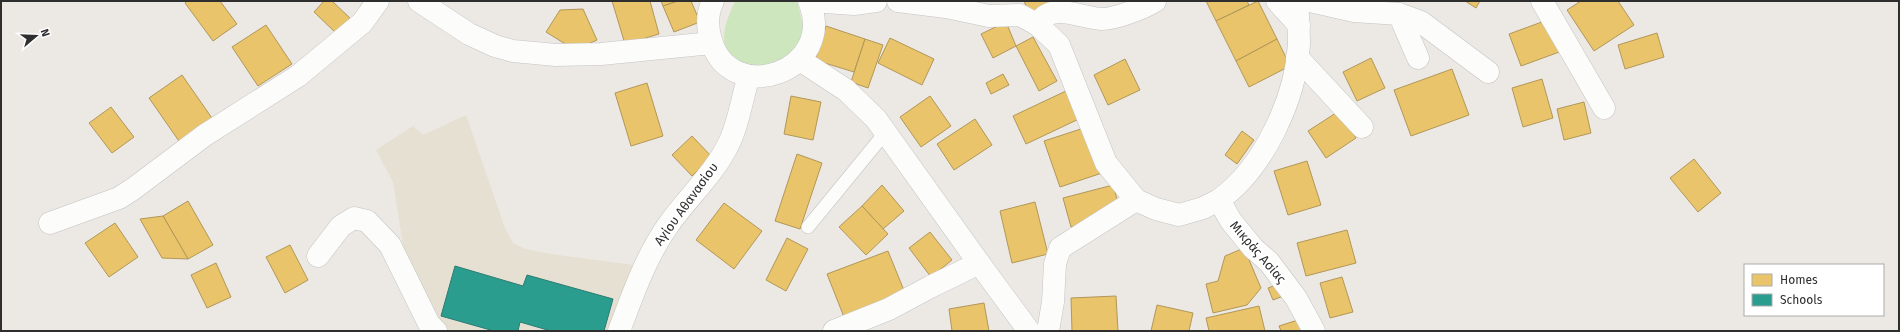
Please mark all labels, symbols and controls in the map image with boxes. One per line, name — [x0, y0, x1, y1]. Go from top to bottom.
north arrow — [16, 16, 56, 56]
text: N — [38, 27, 52, 38]
street label: Αγίου Αθανασίου — [651, 160, 721, 248]
street label: Μικράς Ασίας — [1227, 218, 1289, 286]
legend — [1744, 264, 1884, 316]
text: Homes — [1780, 273, 1818, 287]
text: Schools — [1780, 293, 1823, 307]

